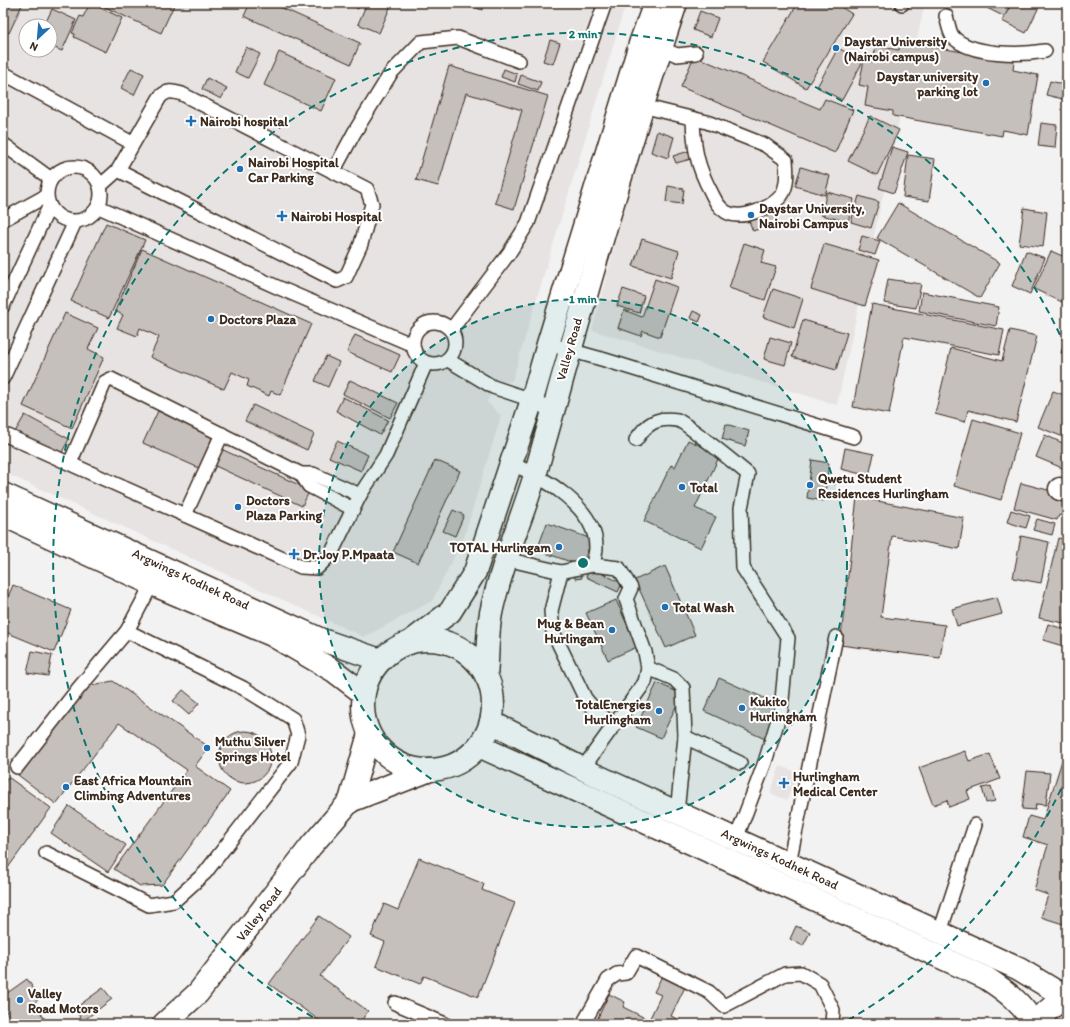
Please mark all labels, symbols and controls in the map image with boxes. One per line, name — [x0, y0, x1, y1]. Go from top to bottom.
north arrow — [18, 18, 58, 58]
text: 2 min — [569, 27, 598, 41]
place label: Daystar University (Nairobi campus) — [844, 34, 948, 65]
text: N — [28, 39, 40, 54]
marker: Daystar University (Nairobi campus) — [831, 43, 841, 53]
place label: Daystar university parking lot — [877, 69, 979, 100]
marker: Daystar university parking lot — [981, 78, 991, 88]
place label: Nairobi hospital — [200, 114, 288, 130]
marker: Nairobi hospital — [185, 115, 197, 127]
place label: Nairobi Hospital Car Parking — [248, 155, 339, 186]
marker: Nairobi Hospital Car Parking — [235, 164, 245, 174]
place label: Daystar University, Nairobi Campus — [759, 201, 865, 232]
place label: Nairobi Hospital — [291, 209, 382, 225]
marker: Nairobi Hospital — [276, 210, 288, 222]
marker: Daystar University, Nairobi Campus — [746, 210, 756, 220]
text: 1 min — [569, 292, 598, 306]
place label: Doctors Plaza — [219, 312, 297, 327]
marker: Doctors Plaza — [206, 314, 216, 324]
street label: Valley Road — [553, 316, 585, 382]
place label: Qwetu Student Residences Hurlingham — [818, 471, 949, 502]
place label: Total — [689, 480, 718, 495]
marker: Qwetu Student Residences Hurlingham — [805, 480, 815, 490]
marker: Total — [677, 482, 687, 492]
place label: Doctors Plaza Parking — [246, 493, 322, 524]
marker: Doctors Plaza Parking — [233, 502, 243, 512]
place label: TOTAL Hurlingam — [449, 540, 552, 556]
marker: TOTAL Hurlingam — [554, 542, 564, 552]
street label: Argwings Kodhek Road — [130, 545, 252, 613]
place label: Dr.Joy P.Mpaata — [303, 547, 395, 563]
marker: Dr.Joy P.Mpaata — [288, 548, 300, 560]
centre of rings — [576, 556, 590, 570]
place label: Total Wash — [672, 600, 735, 615]
marker: Total Wash — [660, 602, 670, 612]
place label: Mug & Bean Hurlingam — [537, 616, 605, 647]
marker: Mug & Bean Hurlingam — [607, 625, 617, 635]
place label: Kukito Hurlingham — [750, 694, 817, 725]
place label: TotalEnergies Hurlingham — [575, 697, 651, 728]
marker: Kukito Hurlingham — [737, 703, 747, 713]
marker: TotalEnergies Hurlingham — [654, 706, 664, 716]
place label: Muthu Silver Springs Hotel — [215, 734, 291, 765]
marker: Muthu Silver Springs Hotel — [202, 743, 212, 753]
place label: Hurlingham Medical Center — [793, 769, 878, 799]
place label: East Africa Mountain Climbing Adventures — [74, 773, 192, 804]
marker: Hurlingham Medical Center — [778, 777, 790, 789]
marker: East Africa Mountain Climbing Adventures — [61, 782, 71, 792]
street label: Argwings Kodhek Road — [719, 825, 841, 893]
street label: Valley Road — [233, 884, 285, 944]
place label: Valley Road Motors — [28, 986, 99, 1016]
marker: Valley Road Motors — [15, 995, 25, 1005]

